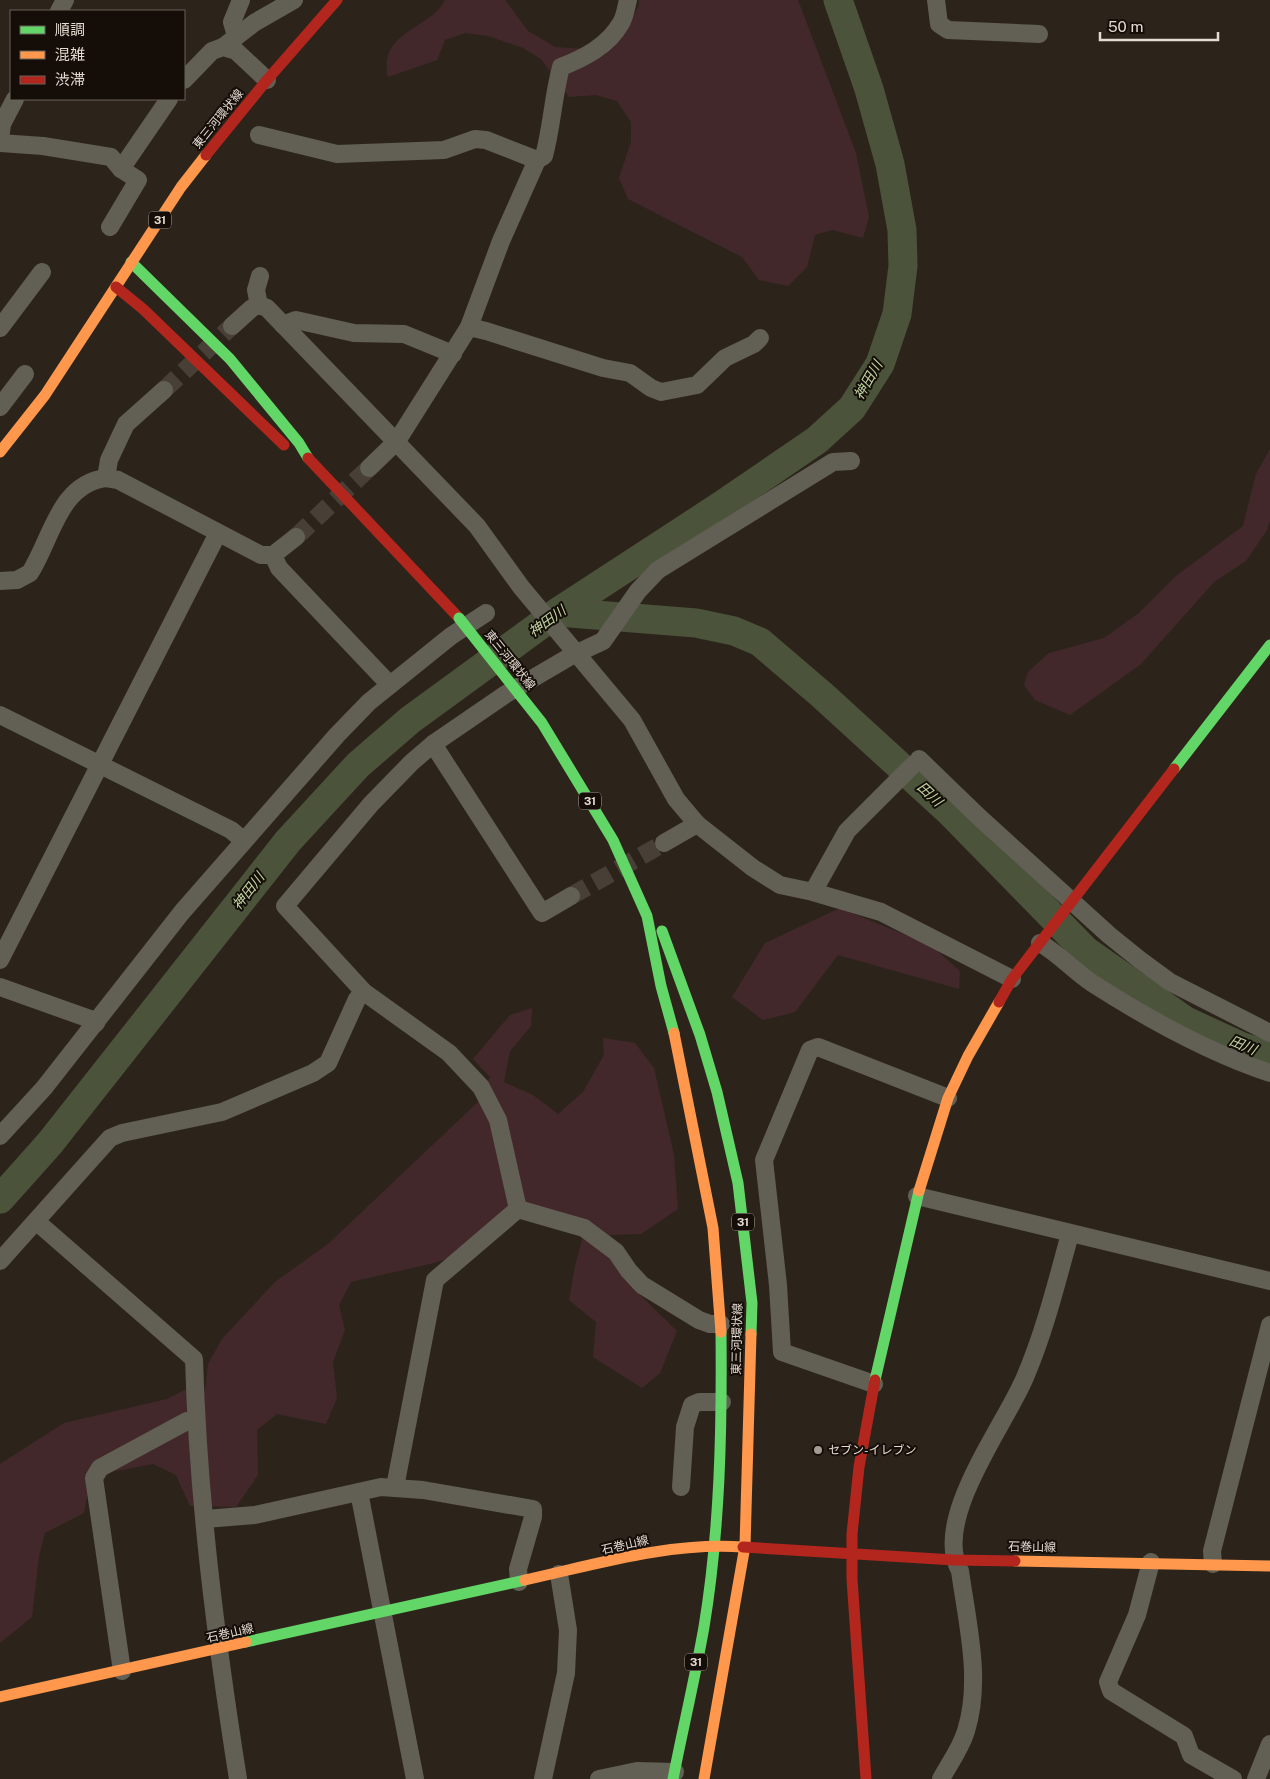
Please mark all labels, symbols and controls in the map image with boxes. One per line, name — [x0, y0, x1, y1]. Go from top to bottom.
legend — [10, 10, 185, 100]
scale bar — [1100, 10, 1218, 42]
text: 50 m — [1108, 18, 1143, 35]
text: 順調 — [55, 21, 85, 38]
text: 混雑 — [55, 46, 85, 63]
text: 渋滞 — [55, 71, 85, 88]
street label: 東三河環状線 — [190, 87, 246, 151]
road number: 31 — [149, 212, 171, 228]
water label: 神田川 — [851, 356, 886, 402]
water label: 神田川 — [525, 601, 570, 640]
street label: 東三河環状線 — [482, 628, 538, 692]
water label: 田川 — [914, 779, 947, 811]
road number: 31 — [579, 792, 601, 809]
water label: 神田川 — [229, 868, 268, 912]
water label: 田川 — [1227, 1032, 1261, 1059]
road number: 31 — [732, 1214, 754, 1230]
street label: 東三河環状線 — [729, 1303, 745, 1375]
place label: セブン-イレブン — [828, 1443, 917, 1457]
marker: セブン-イレブン — [812, 1444, 824, 1456]
street label: 石巻山線 — [600, 1533, 650, 1557]
street label: 石巻山線 — [1008, 1540, 1056, 1554]
street label: 石巻山線 — [205, 1621, 255, 1645]
road number: 31 — [685, 1654, 707, 1670]

